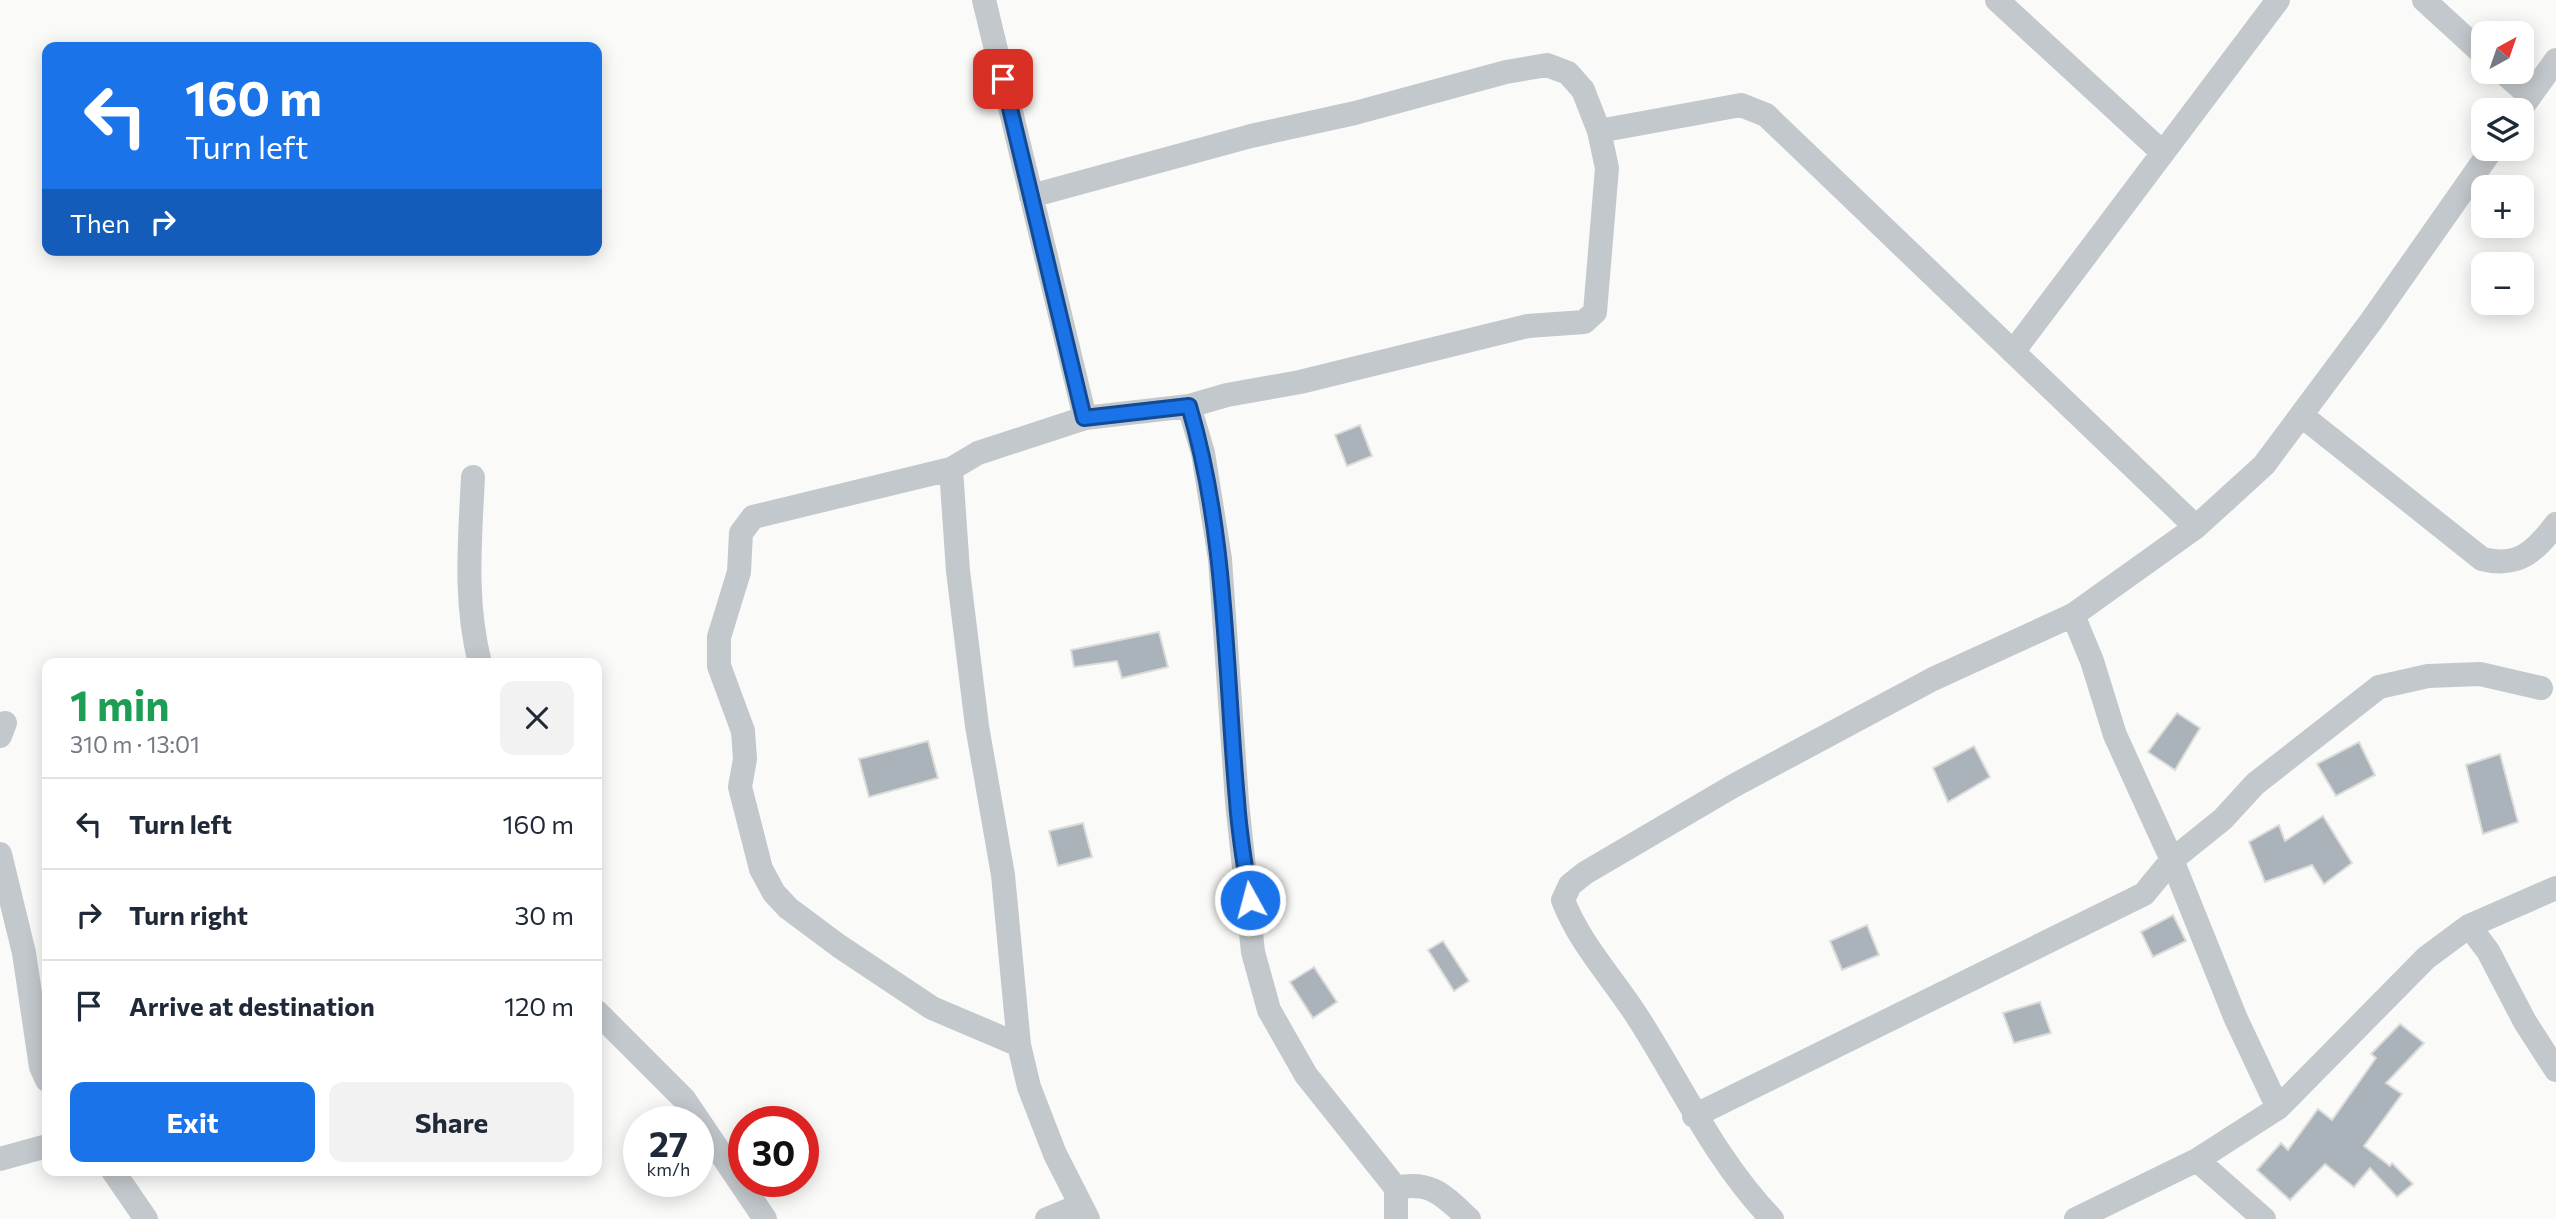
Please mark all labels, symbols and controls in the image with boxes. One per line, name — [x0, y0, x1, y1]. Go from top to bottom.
north arrow — [2471, 21, 2534, 84]
map controls — [2471, 21, 2534, 315]
pin — [973, 49, 1033, 109]
icon: arrive — [984, 60, 1022, 98]
text: 160 m — [185, 66, 322, 126]
icon: left — [70, 70, 161, 161]
button: layers — [2471, 98, 2534, 161]
text: Turn left — [185, 126, 309, 166]
button: + — [2471, 175, 2534, 238]
icon: right — [144, 203, 182, 241]
text: Then — [70, 207, 130, 238]
button: − — [2471, 252, 2534, 315]
text: 1 min — [70, 678, 170, 730]
button: close — [500, 681, 574, 755]
text: 310 m · 13:01 — [70, 730, 200, 758]
icon: left — [70, 805, 108, 843]
text: Turn left — [129, 808, 232, 839]
text: 160 m — [502, 808, 574, 839]
position arrow — [1213, 863, 1287, 937]
icon: right — [70, 896, 108, 934]
text: Turn right — [129, 899, 248, 930]
text: 30 m — [515, 899, 574, 930]
icon: arrive — [70, 987, 108, 1025]
text: Arrive at destination — [129, 990, 375, 1021]
text: 120 m — [504, 990, 574, 1021]
button: Exit — [70, 1082, 315, 1162]
button: Share — [329, 1082, 574, 1162]
speed limit sign: 30 — [728, 1106, 819, 1197]
text: 27 — [649, 1121, 688, 1164]
text: km/h — [647, 1158, 690, 1180]

